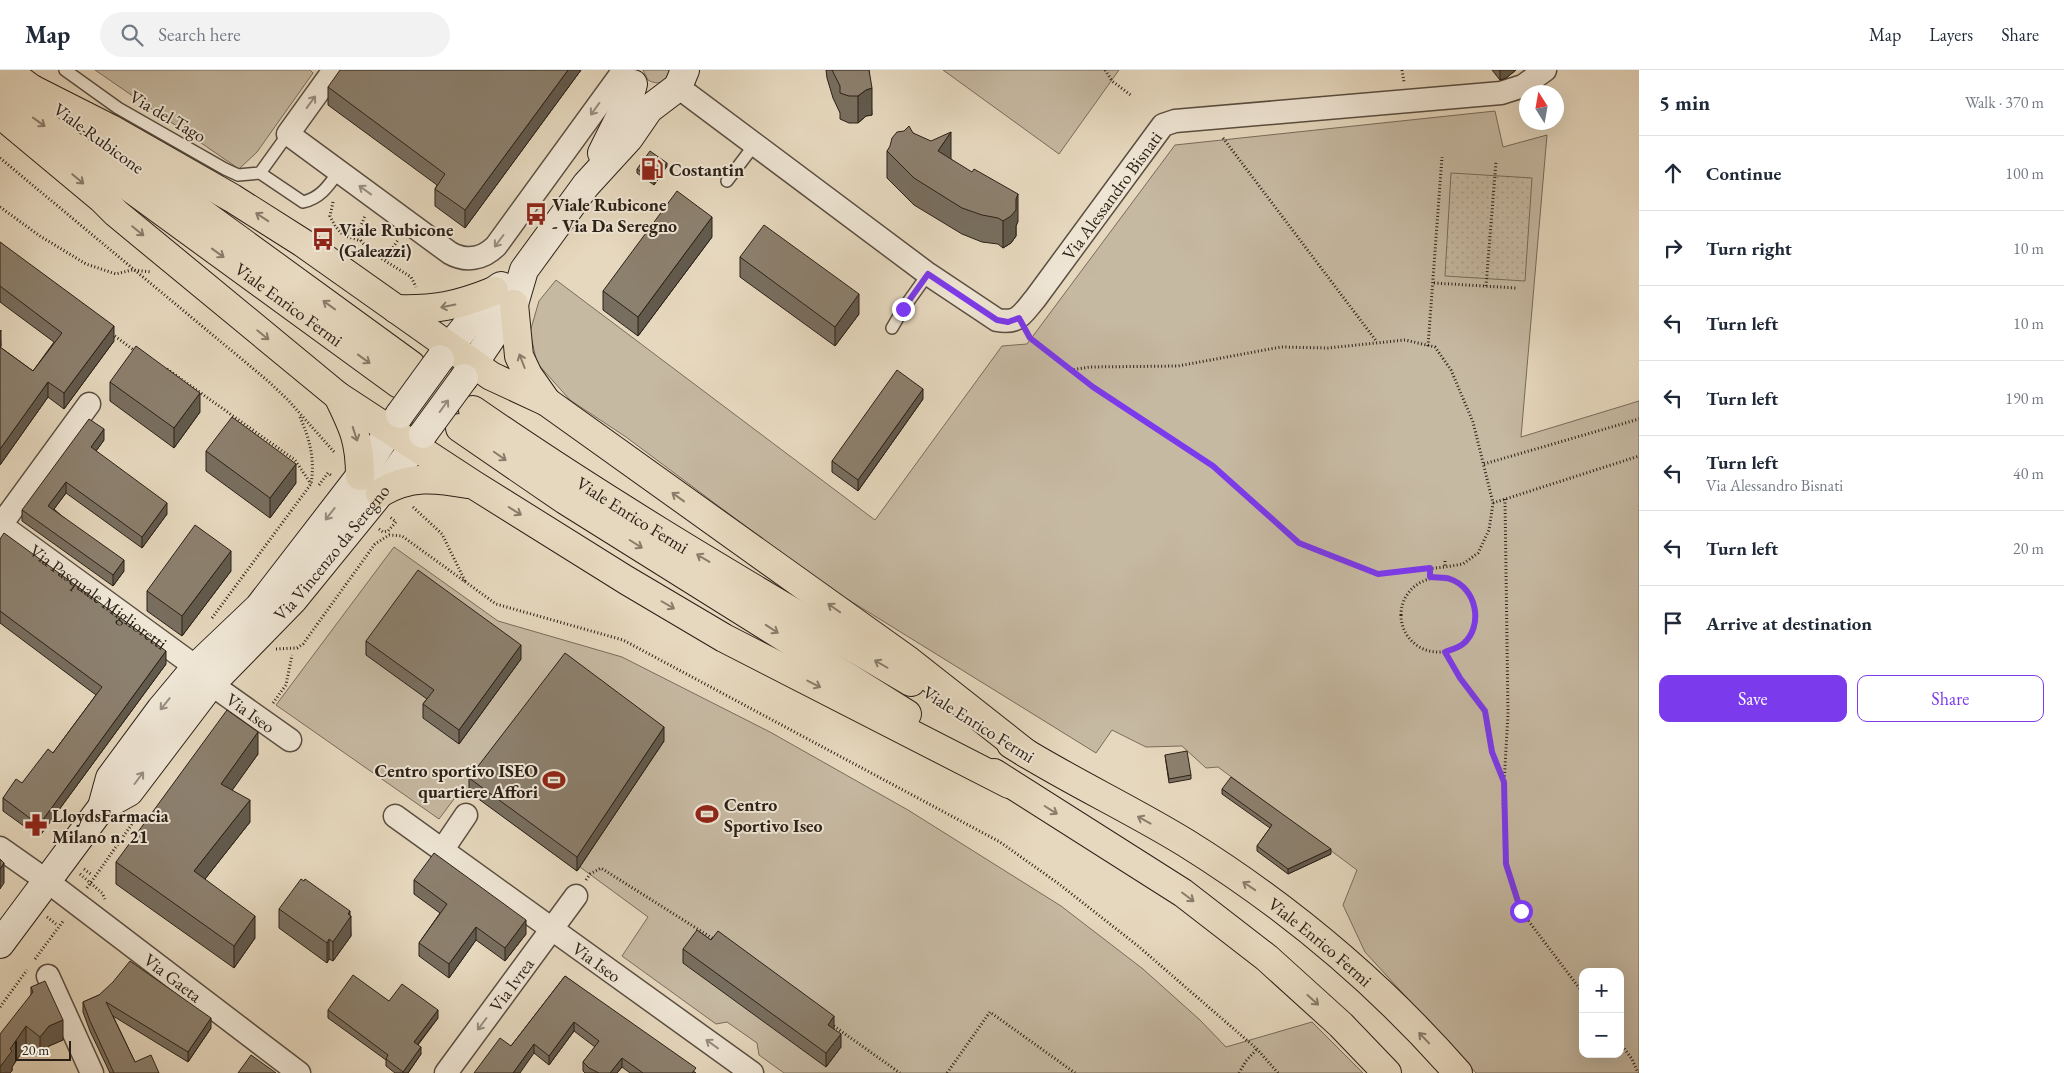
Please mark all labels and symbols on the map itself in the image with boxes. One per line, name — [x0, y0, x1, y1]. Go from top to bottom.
street label: Via del Tago — [125, 85, 211, 147]
north arrow — [1519, 85, 1564, 130]
one-way arrow — [306, 95, 316, 109]
street label: Viale Rubicone — [49, 97, 149, 179]
one-way arrow — [590, 102, 600, 116]
one-way arrow — [32, 116, 45, 127]
street label: Via Alessandro Bisnati — [1056, 126, 1167, 264]
fuel station icon: Costantin — [639, 156, 665, 182]
place label: Costantin — [669, 158, 744, 181]
one-way arrow — [71, 173, 84, 184]
one-way arrow — [358, 185, 372, 195]
place label: Viale Rubicone - Via Da Seregno — [552, 193, 677, 237]
bus stop icon: Viale Rubicone - Via Da Seregno — [523, 201, 549, 227]
one-way arrow — [255, 212, 269, 222]
place label: Viale Rubicone (Galeazzi) — [339, 218, 454, 262]
one-way arrow — [131, 226, 144, 237]
bus stop icon: Viale Rubicone (Galeazzi) — [310, 226, 336, 252]
one-way arrow — [494, 234, 504, 248]
one-way arrow — [211, 248, 225, 258]
street label: Viale Enrico Fermi — [231, 257, 348, 351]
route end — [892, 298, 915, 321]
one-way arrow — [322, 300, 336, 311]
one-way arrow — [440, 302, 456, 312]
one-way arrow — [257, 329, 270, 340]
one-way arrow — [357, 353, 370, 364]
one-way arrow — [517, 354, 526, 369]
one-way arrow — [438, 400, 449, 413]
one-way arrow — [351, 426, 360, 442]
one-way arrow — [492, 451, 506, 461]
street label: Viale Enrico Fermi — [572, 471, 694, 559]
street label: Via Vincenzo da Seregno — [268, 479, 394, 625]
one-way arrow — [671, 492, 685, 502]
one-way arrow — [508, 506, 522, 516]
one-way arrow — [325, 507, 336, 520]
street label: Via Pasquale Miglioretti — [25, 538, 173, 654]
one-way arrow — [629, 538, 643, 549]
one-way arrow — [696, 553, 710, 563]
one-way arrow — [661, 601, 675, 611]
one-way arrow — [827, 603, 841, 613]
one-way arrow — [765, 624, 779, 634]
one-way arrow — [874, 659, 888, 669]
one-way arrow — [806, 680, 821, 689]
street label: Viale Enrico Fermi — [919, 680, 1040, 768]
street label: Via Iseo — [222, 687, 280, 738]
one-way arrow — [160, 697, 171, 710]
place label: Centro sportivo ISEO quartiere Affori — [374, 759, 539, 803]
sports icon: Centro sportivo ISEO quartiere Affori — [541, 767, 567, 793]
one-way arrow — [134, 772, 145, 785]
place label: Centro Sportivo Iseo — [724, 793, 823, 837]
sports icon: Centro Sportivo Iseo — [694, 801, 720, 827]
place label: LloydsFarmacia Milano n. 21 — [52, 804, 169, 848]
one-way arrow — [1043, 805, 1057, 815]
pharmacy icon: LloydsFarmacia Milano n. 21 — [23, 812, 49, 838]
one-way arrow — [1137, 814, 1151, 824]
one-way arrow — [1242, 881, 1256, 891]
one-way arrow — [1181, 891, 1194, 902]
street label: Viale Enrico Fermi — [1264, 892, 1378, 991]
route start — [1510, 900, 1533, 923]
street label: Via Iseo — [568, 936, 626, 987]
street label: Via Gaeta — [139, 948, 207, 1007]
street label: Via Ivrea — [484, 952, 539, 1016]
one-way arrow — [1307, 994, 1320, 1006]
one-way arrow — [477, 1017, 488, 1030]
one-way arrow — [1418, 1032, 1430, 1044]
scale bar — [15, 1038, 71, 1061]
one-way arrow — [705, 1039, 719, 1049]

